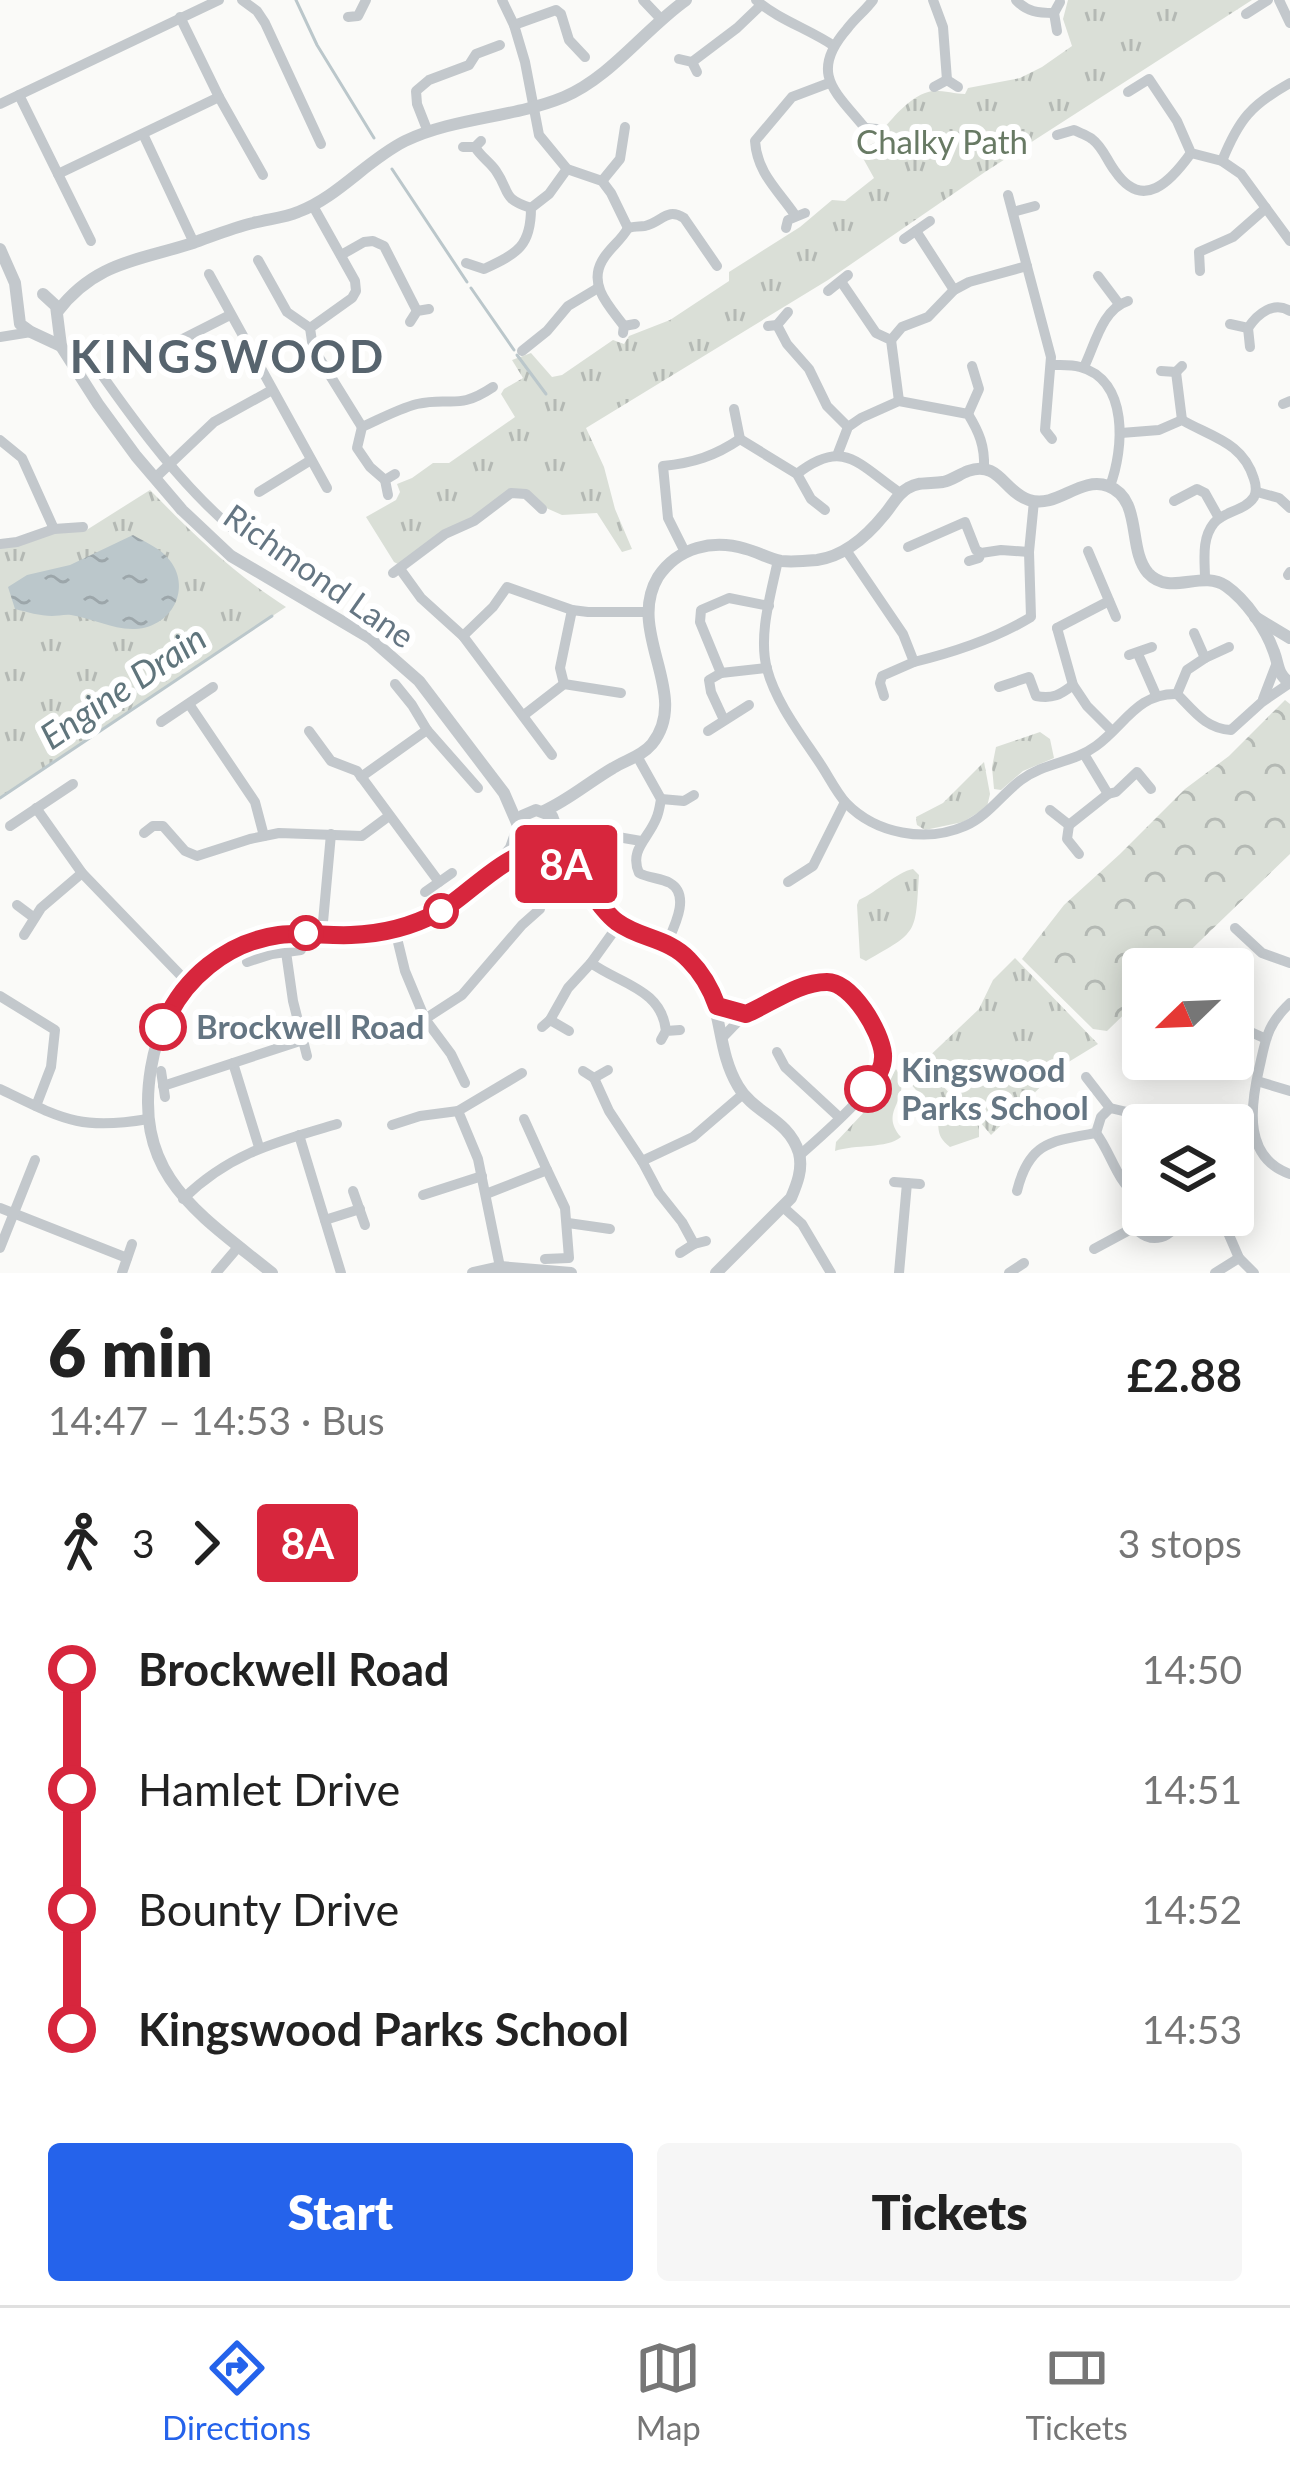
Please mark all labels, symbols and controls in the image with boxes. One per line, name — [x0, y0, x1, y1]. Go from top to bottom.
park label: Chalky Path — [856, 121, 1028, 161]
district label: KINGSWOOD — [70, 329, 386, 383]
street label: Richmond Lane — [217, 495, 422, 655]
water label: Engine Drain — [31, 615, 214, 758]
line badge: 8A — [512, 825, 620, 903]
text: 8A — [539, 839, 593, 889]
unlabelled marker — [425, 895, 457, 927]
unlabelled marker — [290, 917, 322, 949]
north arrow — [1122, 948, 1254, 1080]
map controls — [1122, 948, 1254, 1236]
marker: Brockwell Road — [141, 1005, 185, 1049]
place label: Brockwell Road — [196, 1006, 425, 1046]
place label: Kingswood Parks School — [901, 1049, 1089, 1127]
marker: Kingswood Parks School — [846, 1067, 890, 1111]
button: layers — [1122, 1104, 1254, 1236]
text: 6 min — [48, 1312, 213, 1391]
text: £2.88 — [1127, 1348, 1242, 1402]
text: 14:47 – 14:53 · Bus — [48, 1397, 385, 1443]
icon: walk — [48, 1510, 114, 1576]
icon: forward — [173, 1510, 239, 1576]
text: 8A — [281, 1518, 334, 1568]
text: 3 — [132, 1520, 155, 1566]
text: 3 stops — [1118, 1520, 1242, 1566]
text: Brockwell Road — [138, 1642, 450, 1696]
text: 14:50 — [1142, 1646, 1242, 1692]
text: Hamlet Drive — [138, 1762, 400, 1816]
text: 14:51 — [1142, 1766, 1242, 1812]
text: Bounty Drive — [138, 1882, 399, 1936]
text: 14:52 — [1142, 1886, 1242, 1932]
text: Kingswood Parks School — [138, 2002, 629, 2056]
text: 14:53 — [1142, 2006, 1242, 2052]
button: Start — [48, 2143, 633, 2281]
button: Tickets — [657, 2143, 1242, 2281]
tab: Directions — [162, 2335, 311, 2447]
tab: Map — [635, 2335, 701, 2447]
tab: Tickets — [1026, 2335, 1128, 2447]

